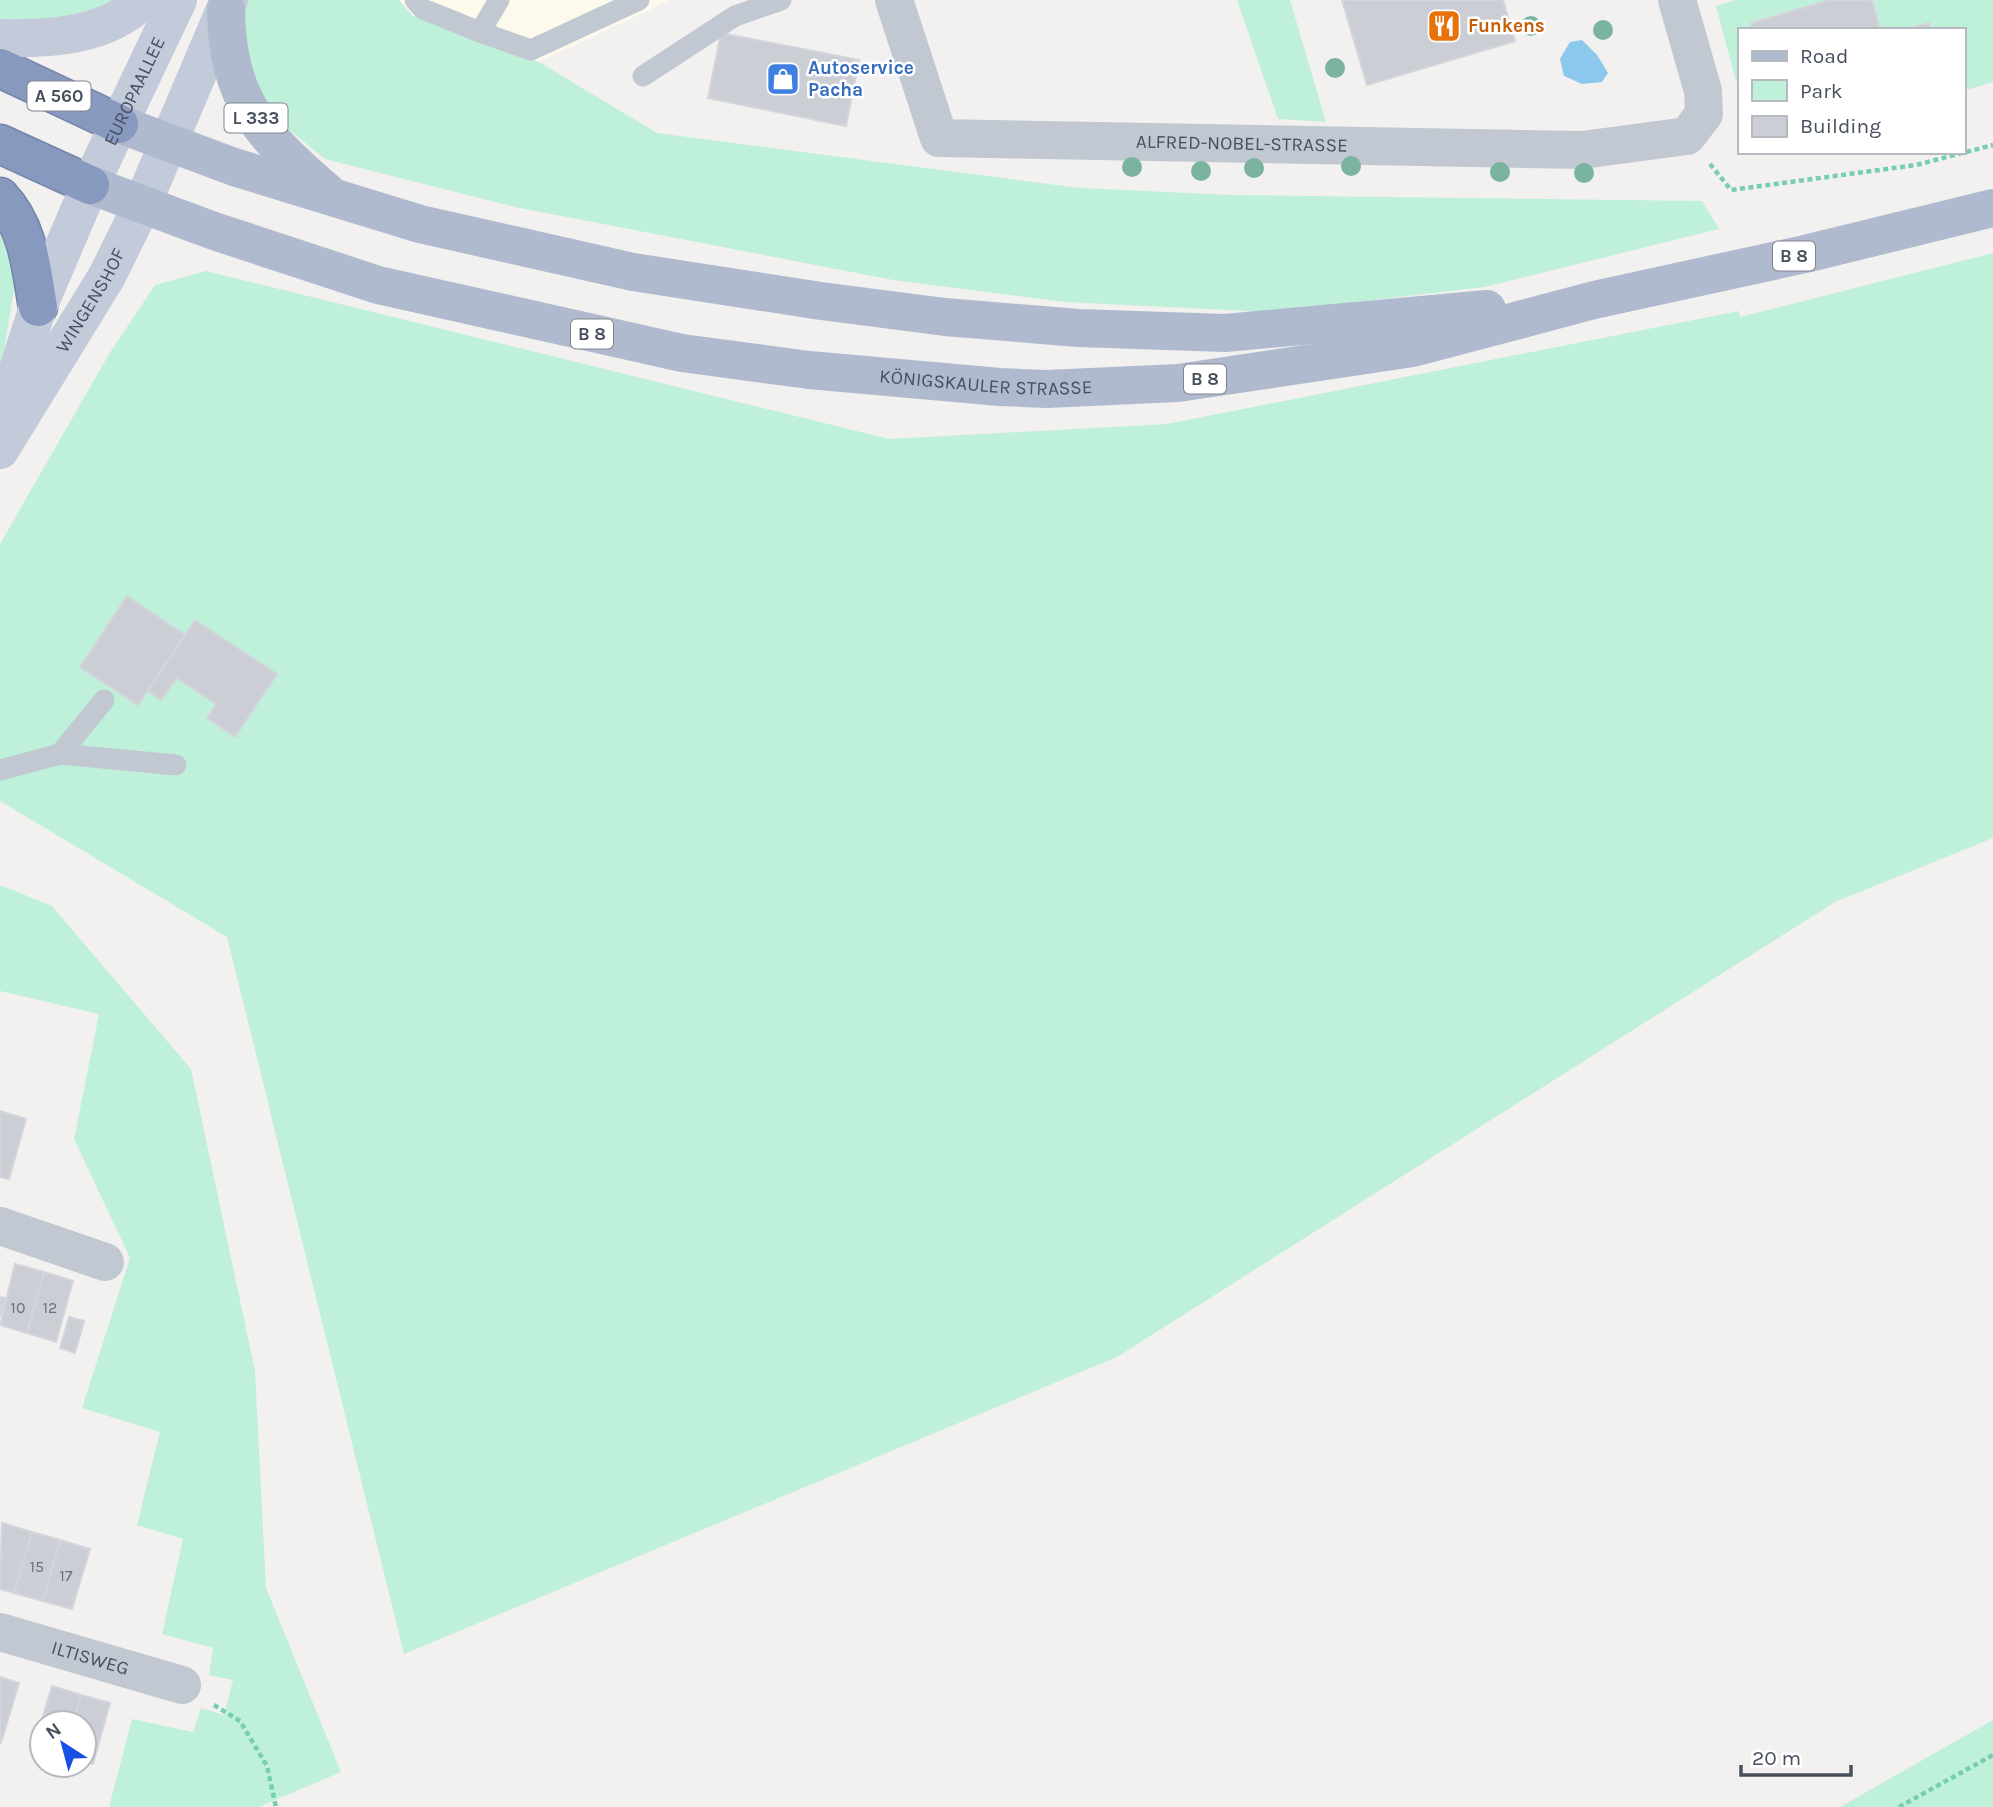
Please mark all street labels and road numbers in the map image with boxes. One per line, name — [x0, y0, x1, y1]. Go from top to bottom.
street label: EUROPAALLEE — [99, 33, 170, 149]
road number: A 560 — [28, 82, 90, 110]
road number: L 333 — [224, 104, 288, 132]
street label: ALFRED-NOBEL-STRASSE — [1136, 131, 1348, 157]
road number: B 8 — [1773, 242, 1815, 270]
street label: WINGENSHOF — [51, 245, 130, 357]
road number: B 8 — [571, 320, 613, 348]
street label: KÖNIGSKAULER STRASSE — [878, 365, 1093, 400]
road number: B 8 — [1184, 365, 1226, 394]
street label: ILTISWEG — [49, 1637, 132, 1680]

